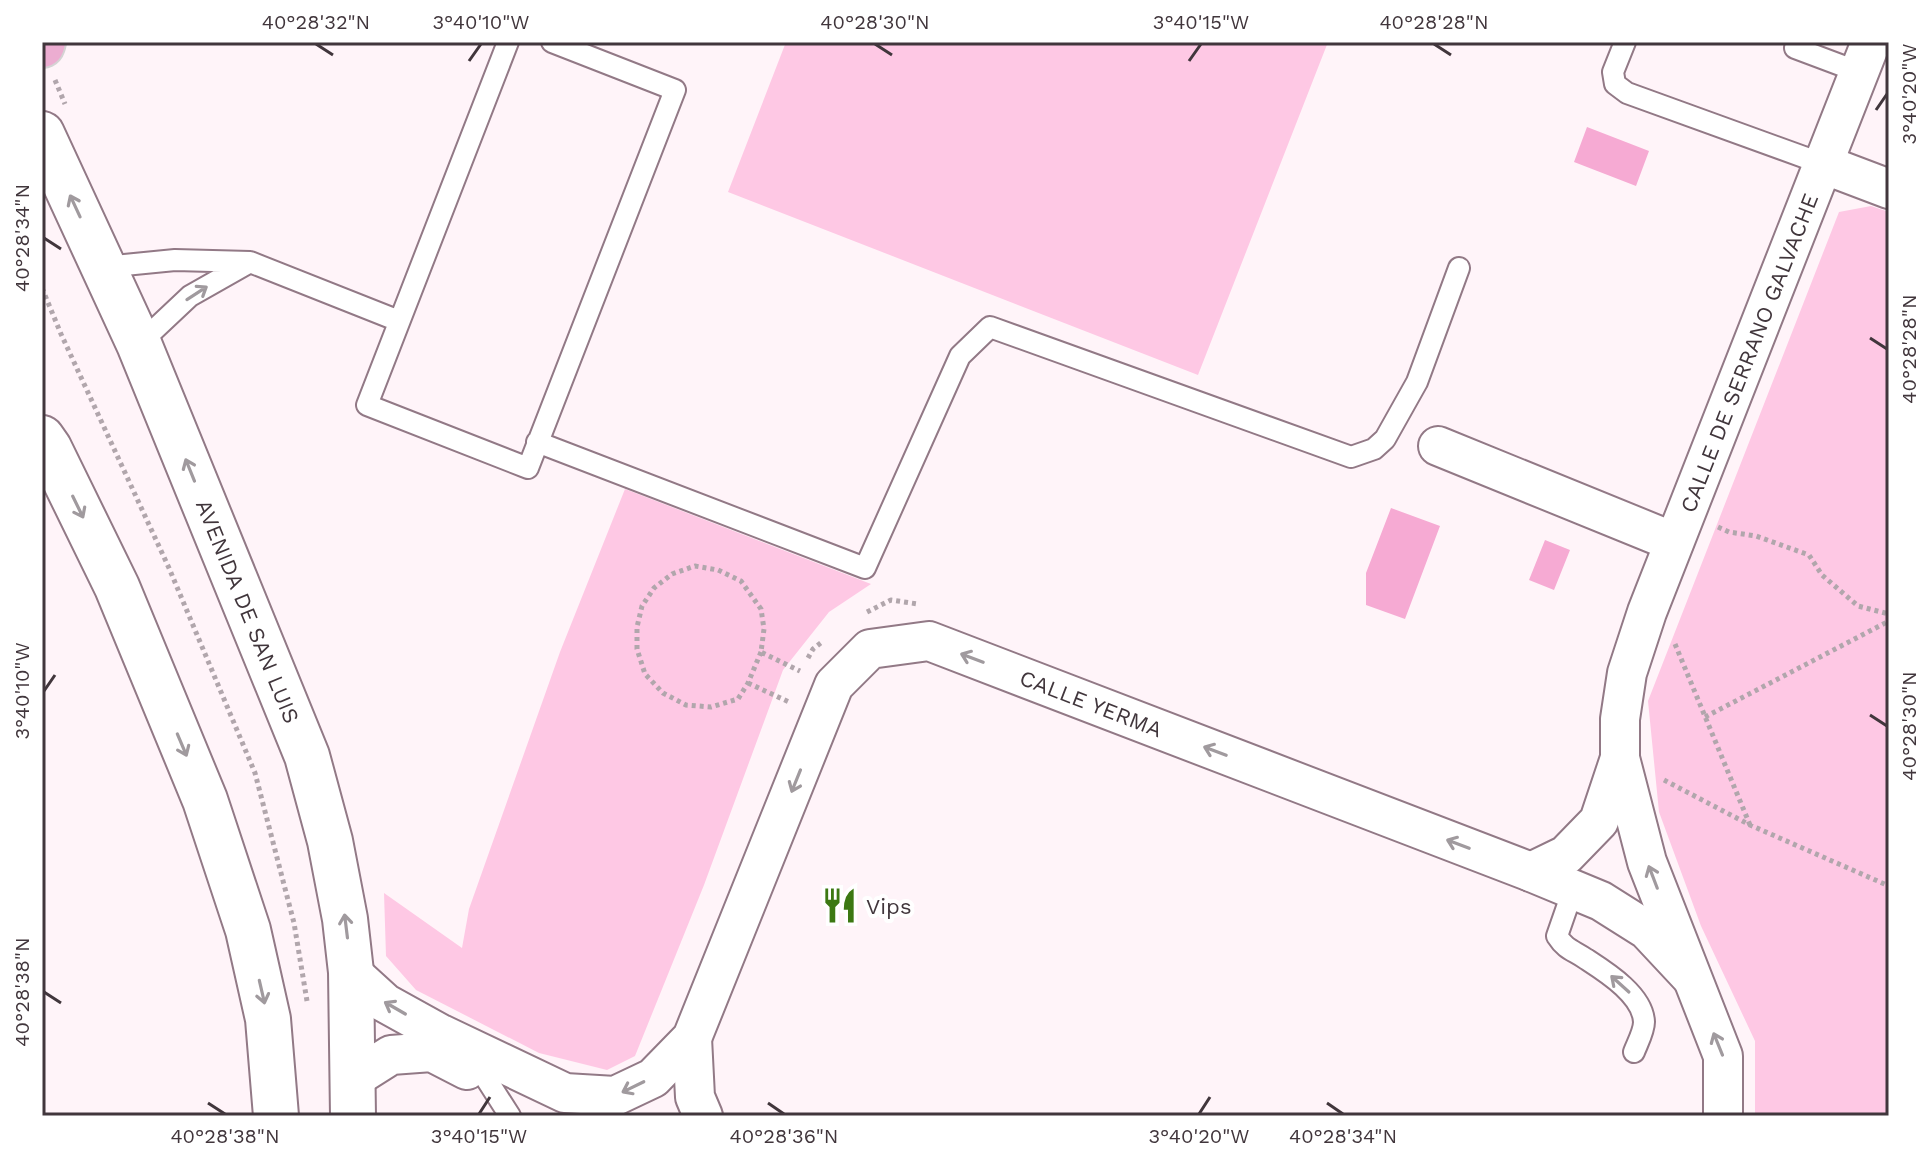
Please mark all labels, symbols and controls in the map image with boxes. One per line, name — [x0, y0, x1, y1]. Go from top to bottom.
text: 40°28'32"N — [262, 10, 370, 34]
text: 3°40'10"W — [432, 10, 530, 34]
text: 40°28'30"N — [820, 10, 930, 34]
text: 3°40'15"W — [1153, 10, 1249, 34]
text: 40°28'28"N — [1379, 10, 1489, 34]
text: 3°40'20"W — [1897, 43, 1921, 145]
text: 40°28'34"N — [10, 184, 34, 292]
street label: CALLE DE SERRANO GALVACHE — [1675, 190, 1823, 516]
one-way arrow — [67, 194, 82, 218]
one-way arrow — [185, 284, 208, 300]
text: 40°28'28"N — [1897, 294, 1921, 404]
one-way arrow — [181, 458, 196, 483]
one-way arrow — [71, 494, 86, 518]
street label: AVENIDA DE SAN LUIS — [191, 496, 304, 727]
text: 3°40'10"W — [10, 642, 34, 740]
one-way arrow — [960, 650, 985, 664]
street label: CALLE YERMA — [1016, 665, 1166, 742]
text: 40°28'30"N — [1897, 671, 1921, 781]
one-way arrow — [176, 732, 191, 757]
one-way arrow — [1203, 743, 1228, 757]
one-way arrow — [787, 768, 802, 793]
one-way arrow — [1446, 836, 1471, 850]
one-way arrow — [1645, 865, 1659, 890]
restaurant icon: Vips — [821, 887, 859, 925]
place label: Vips — [866, 894, 912, 919]
one-way arrow — [338, 913, 353, 940]
text: 40°28'38"N — [10, 937, 34, 1047]
one-way arrow — [1610, 976, 1630, 994]
one-way arrow — [255, 978, 270, 1004]
one-way arrow — [384, 1000, 407, 1016]
one-way arrow — [1710, 1032, 1724, 1057]
one-way arrow — [621, 1080, 645, 1095]
text: 40°28'38"N — [170, 1124, 280, 1148]
text: 3°40'15"W — [431, 1124, 527, 1148]
text: 40°28'36"N — [729, 1124, 839, 1148]
text: 3°40'20"W — [1148, 1124, 1250, 1148]
text: 40°28'34"N — [1289, 1124, 1397, 1148]

